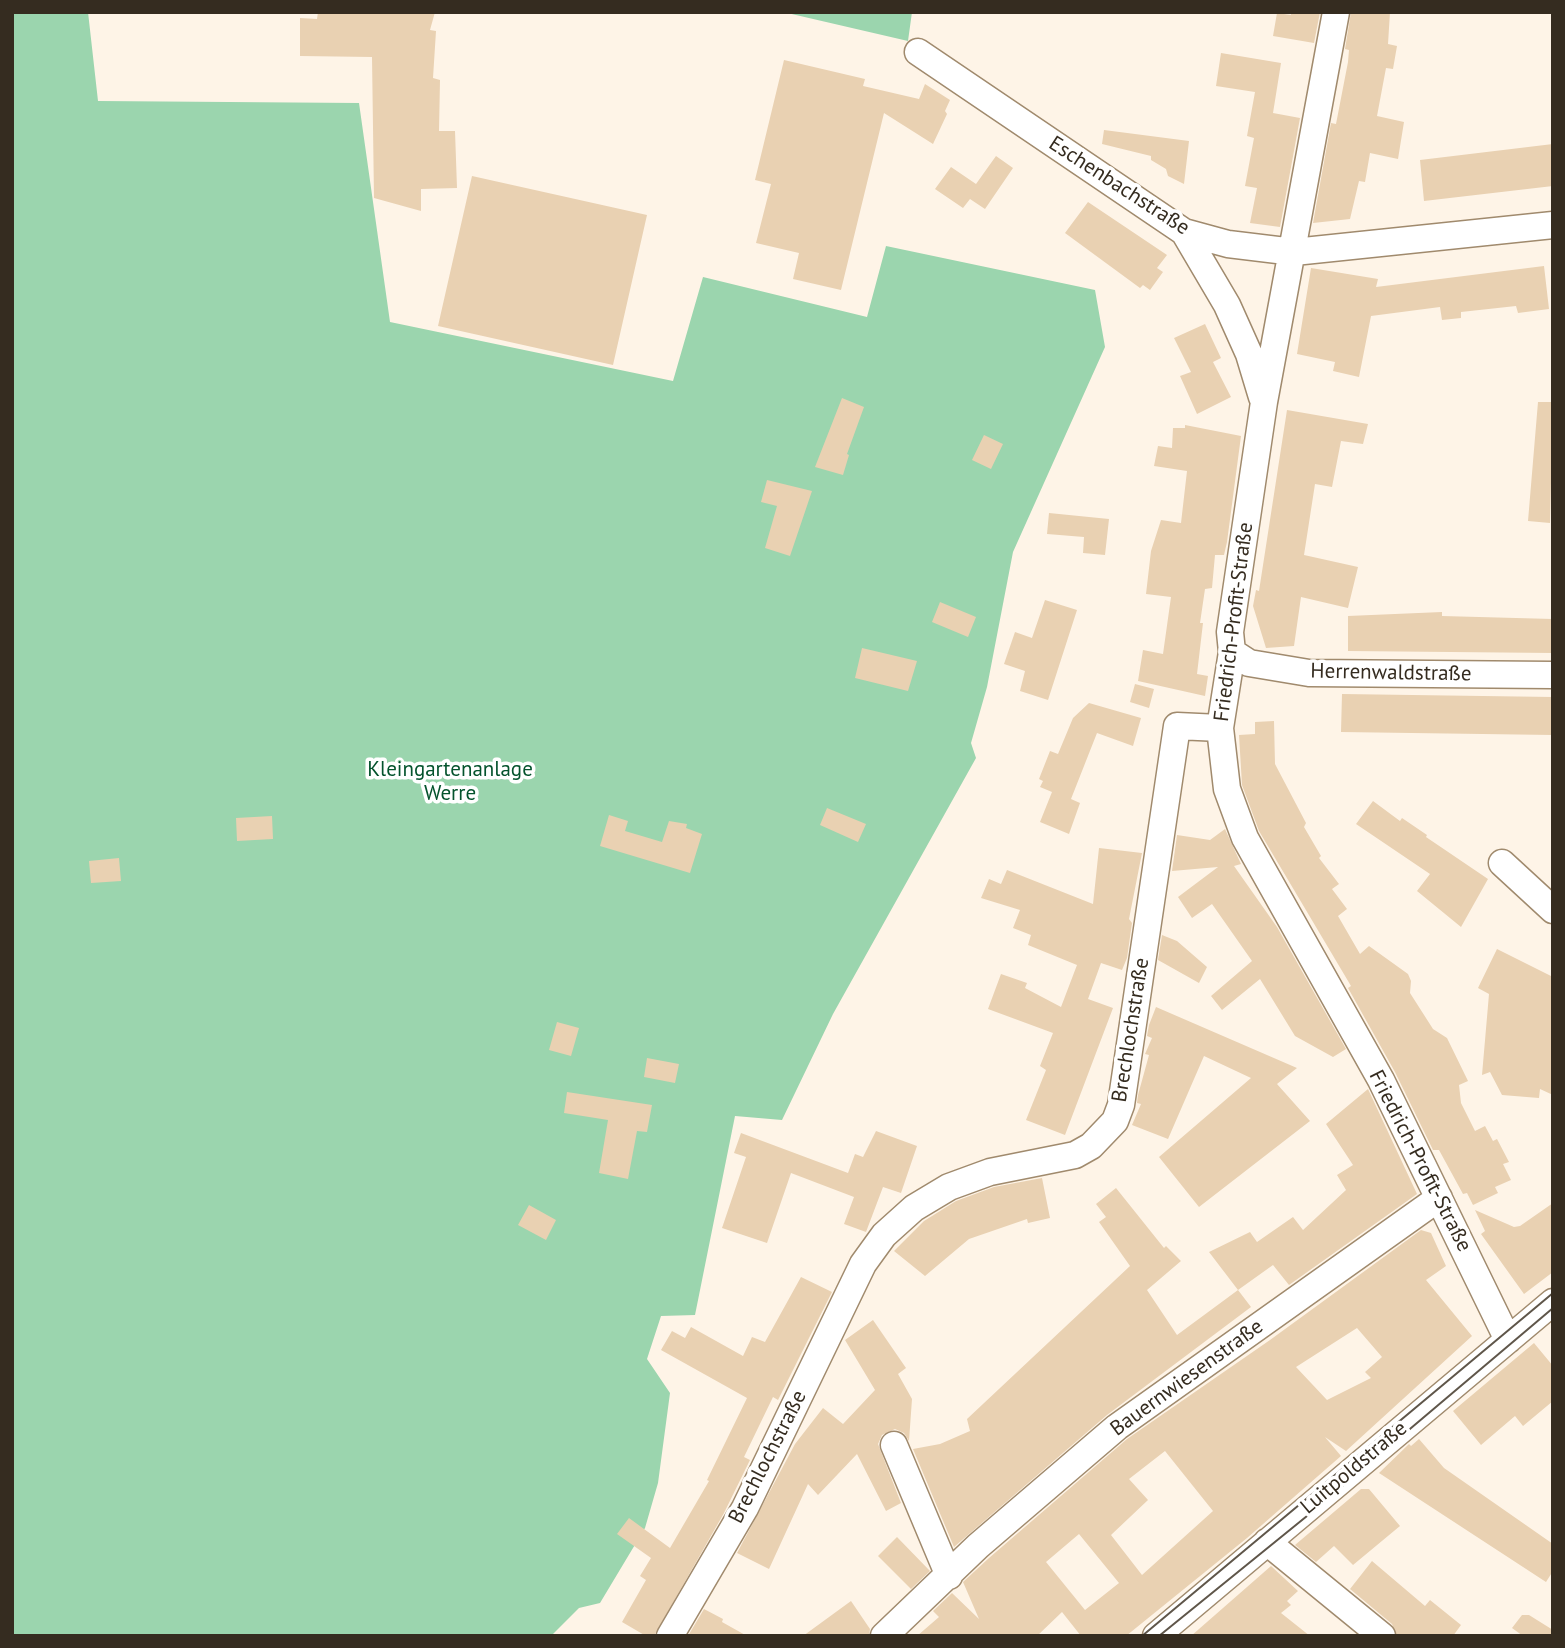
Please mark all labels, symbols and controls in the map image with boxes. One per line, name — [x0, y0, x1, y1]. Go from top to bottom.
street label: Eschenbachstraße — [1044, 131, 1194, 241]
street label: Friedrich-Profit-Straße — [1209, 521, 1259, 723]
street label: Herrenwaldstraße — [1310, 659, 1472, 687]
park label: Kleingartenanlage Werre — [367, 757, 533, 807]
street label: Brechlochstraße — [1107, 956, 1155, 1104]
street label: Friedrich-Profit-Straße — [1363, 1066, 1477, 1256]
street label: Bauernwiesenstraße — [1106, 1314, 1268, 1442]
street label: Brechlochstraße — [724, 1386, 812, 1528]
street label: Luitpoldstraße — [1296, 1416, 1412, 1520]

